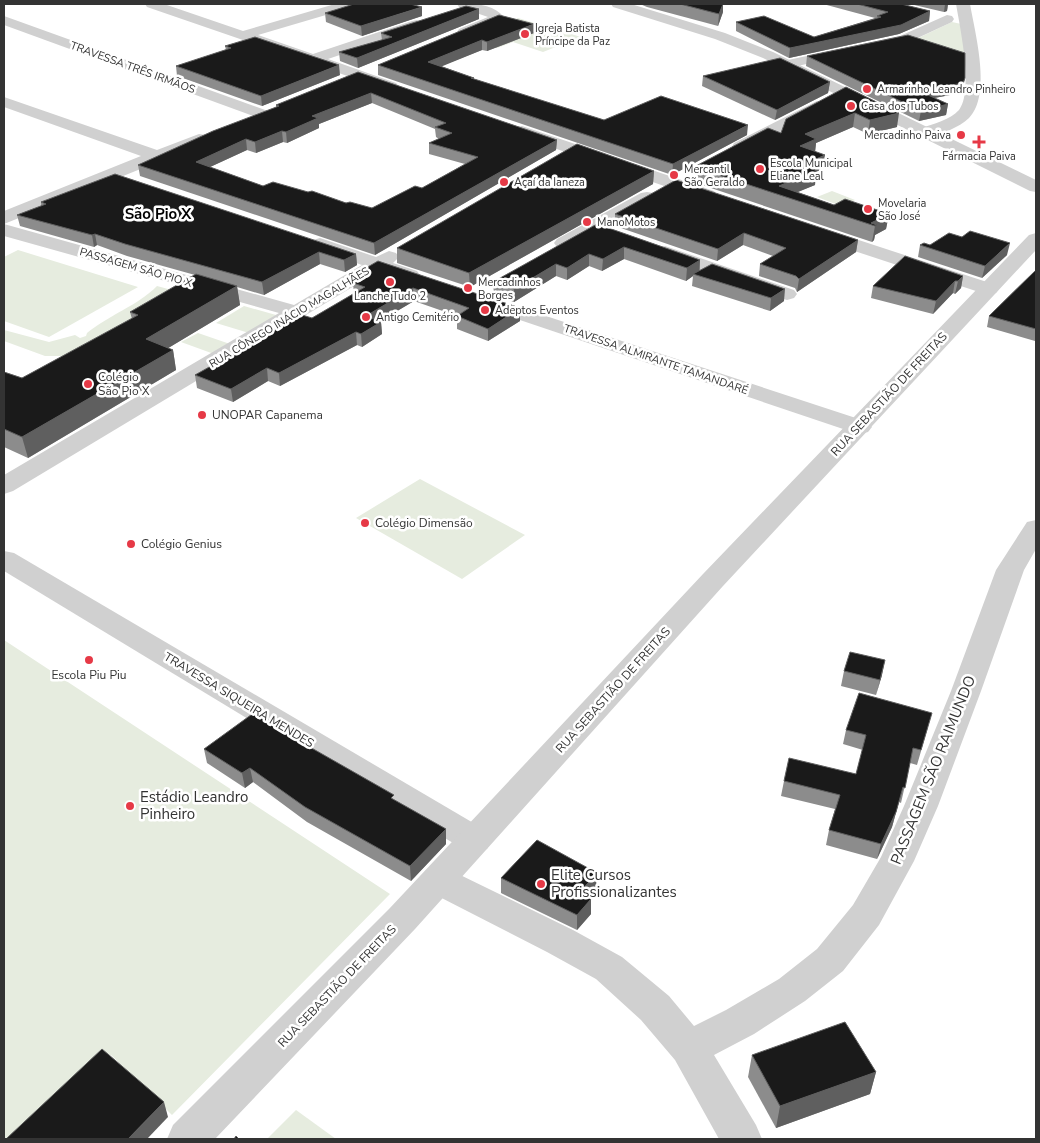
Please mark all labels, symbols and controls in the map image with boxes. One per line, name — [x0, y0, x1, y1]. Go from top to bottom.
place label: Igreja Batista Príncipe da Paz — [535, 21, 610, 49]
marker: Igreja Batista Príncipe da Paz — [519, 28, 531, 40]
street label: TRAVESSA TRÊS IRMÃOS — [68, 37, 198, 97]
place label: Armarinho Leandro Pinheiro — [877, 82, 1016, 97]
marker: Armarinho Leandro Pinheiro — [861, 83, 873, 95]
place label: Casa dos Tubos — [861, 99, 938, 114]
marker: Casa dos Tubos — [845, 100, 857, 112]
place label: Mercadinho Paiva — [864, 128, 951, 143]
marker: Mercadinho Paiva — [955, 129, 967, 141]
marker: Fármacia Paiva — [973, 136, 985, 148]
place label: Fármacia Paiva — [942, 149, 1016, 164]
place label: Escola Municipal Eliane Leal — [770, 156, 853, 184]
place label: Mercantil São Geraldo — [684, 162, 745, 190]
marker: Escola Municipal Eliane Leal — [754, 163, 766, 175]
marker: Mercantil São Geraldo — [668, 169, 680, 181]
place label: Açaí da Ianeza — [514, 175, 585, 190]
marker: Açaí da Ianeza — [498, 176, 510, 188]
place label: Movelaria São José — [878, 196, 926, 224]
marker: Movelaria São José — [862, 203, 874, 215]
district label: São Pio X — [125, 204, 192, 224]
place label: ManoMotos — [597, 215, 655, 230]
marker: ManoMotos — [581, 216, 593, 228]
street label: PASSAGEM SÃO PIO X — [78, 244, 195, 291]
street label: RUA CÔNEGO INÁCIO MAGALHÃES — [206, 262, 372, 371]
place label: Mercadinhos Borges — [478, 275, 541, 303]
marker: Lanche Tudo 2 — [384, 276, 396, 288]
marker: Mercadinhos Borges — [462, 282, 474, 294]
place label: Lanche Tudo 2 — [354, 289, 426, 304]
place label: Adeptos Eventos — [495, 303, 579, 318]
marker: Adeptos Eventos — [479, 304, 491, 316]
place label: Antigo Cemitério — [376, 310, 459, 325]
marker: Antigo Cemitério — [360, 311, 372, 323]
street label: TRAVESSA ALMIRANTE TAMANDARÉ — [562, 320, 750, 398]
street label: RUA SEBASTIÃO DE FREITAS — [827, 329, 951, 459]
place label: Colégio São Pio X — [98, 369, 150, 399]
marker: Colégio São Pio X — [82, 378, 94, 390]
place label: UNOPAR Capanema — [212, 407, 323, 423]
marker: UNOPAR Capanema — [196, 409, 208, 421]
place label: Colégio Dimensão — [375, 515, 473, 531]
marker: Colégio Dimensão — [359, 517, 371, 529]
place label: Colégio Genius — [141, 536, 222, 552]
marker: Colégio Genius — [125, 538, 137, 550]
street label: RUA SEBASTIÃO DE FREITAS — [552, 624, 674, 756]
street label: TRAVESSA SIQUEIRA MENDES — [161, 649, 317, 751]
marker: Escola Piu Piu — [83, 654, 95, 666]
place label: Escola Piu Piu — [51, 667, 127, 683]
street label: PASSAGEM SÃO RAIMUNDO — [886, 673, 980, 867]
place label: Estádio Leandro Pinheiro — [140, 787, 248, 824]
marker: Estádio Leandro Pinheiro — [124, 800, 136, 812]
place label: Elite Cursos Profissionalizantes — [551, 865, 677, 902]
marker: Elite Cursos Profissionalizantes — [535, 878, 547, 890]
street label: RUA SEBASTIÃO DE FREITAS — [274, 921, 400, 1051]

